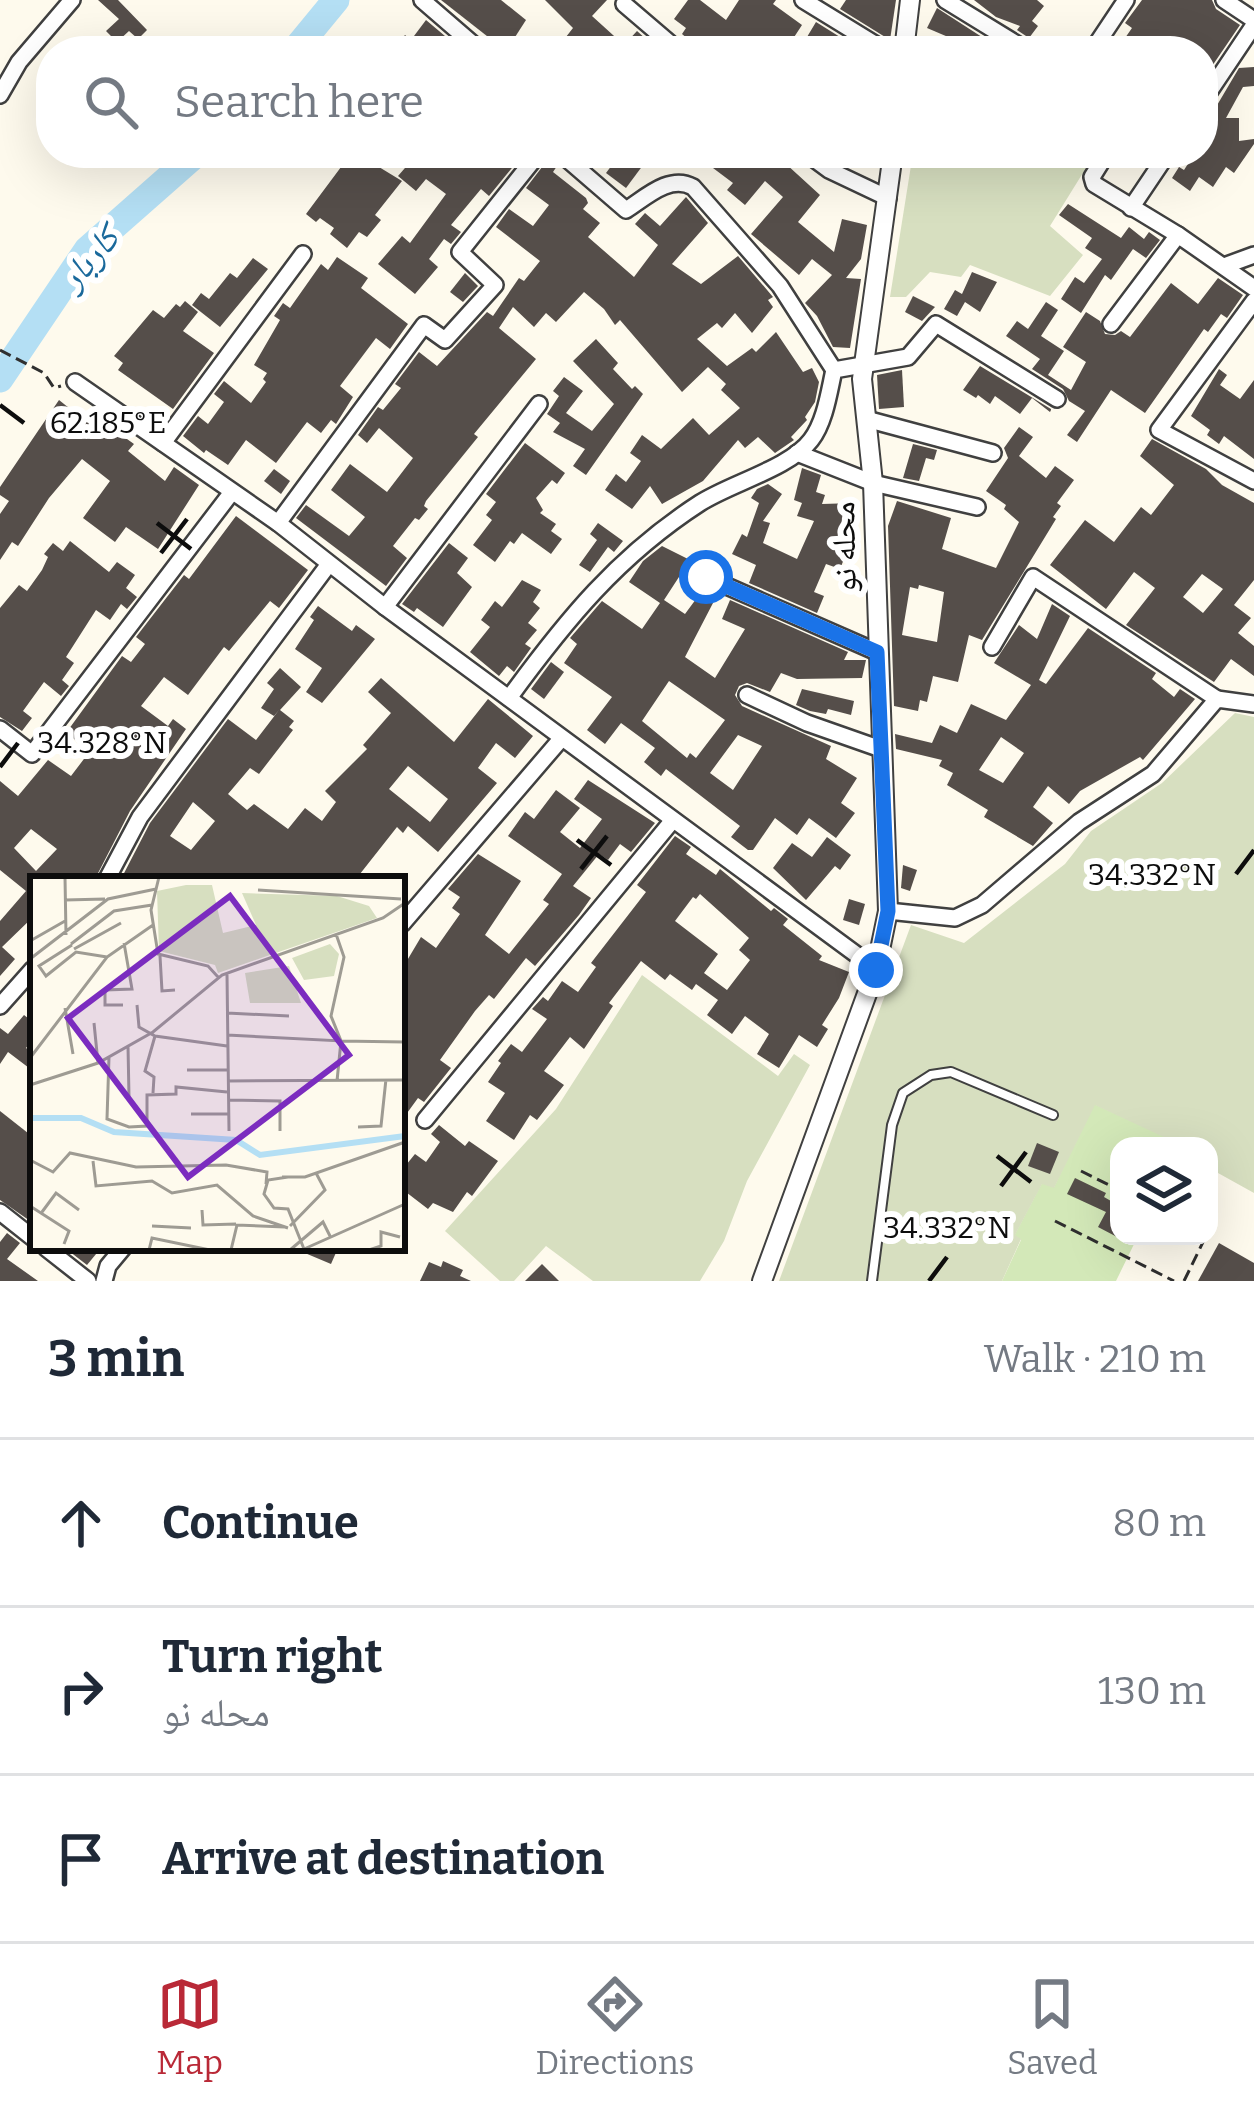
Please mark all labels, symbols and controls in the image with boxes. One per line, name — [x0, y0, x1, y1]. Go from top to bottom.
search box — [36, 36, 1218, 168]
icon: search — [78, 69, 144, 135]
text: Search here — [174, 75, 424, 129]
water label: کاربار — [47, 212, 133, 301]
text: 62.185°E — [50, 405, 166, 441]
street label: محله نو — [823, 501, 865, 593]
route start — [679, 550, 733, 604]
text: 34.328°N — [37, 725, 167, 761]
text: 34.332°N — [1088, 857, 1216, 893]
inset map — [30, 876, 405, 1251]
route end — [849, 943, 903, 997]
map controls — [1110, 1137, 1218, 1245]
button: layers — [1110, 1137, 1218, 1245]
text: 34.332°N — [883, 1210, 1011, 1246]
text: 3 min — [48, 1328, 184, 1390]
text: Walk · 210 m — [984, 1336, 1206, 1382]
icon: ahead — [48, 1490, 114, 1556]
text: Continue — [162, 1496, 359, 1550]
text: 80 m — [1113, 1500, 1206, 1546]
text: Turn right — [162, 1630, 382, 1684]
icon: right — [48, 1658, 114, 1724]
text: 130 m — [1098, 1668, 1206, 1714]
text: محله نو — [162, 1690, 270, 1736]
icon: arrive — [48, 1826, 114, 1892]
text: Arrive at destination — [162, 1832, 604, 1886]
tab: Map — [156, 1971, 223, 2083]
tab: Directions — [536, 1971, 694, 2083]
tab: Saved — [1007, 1971, 1098, 2083]

